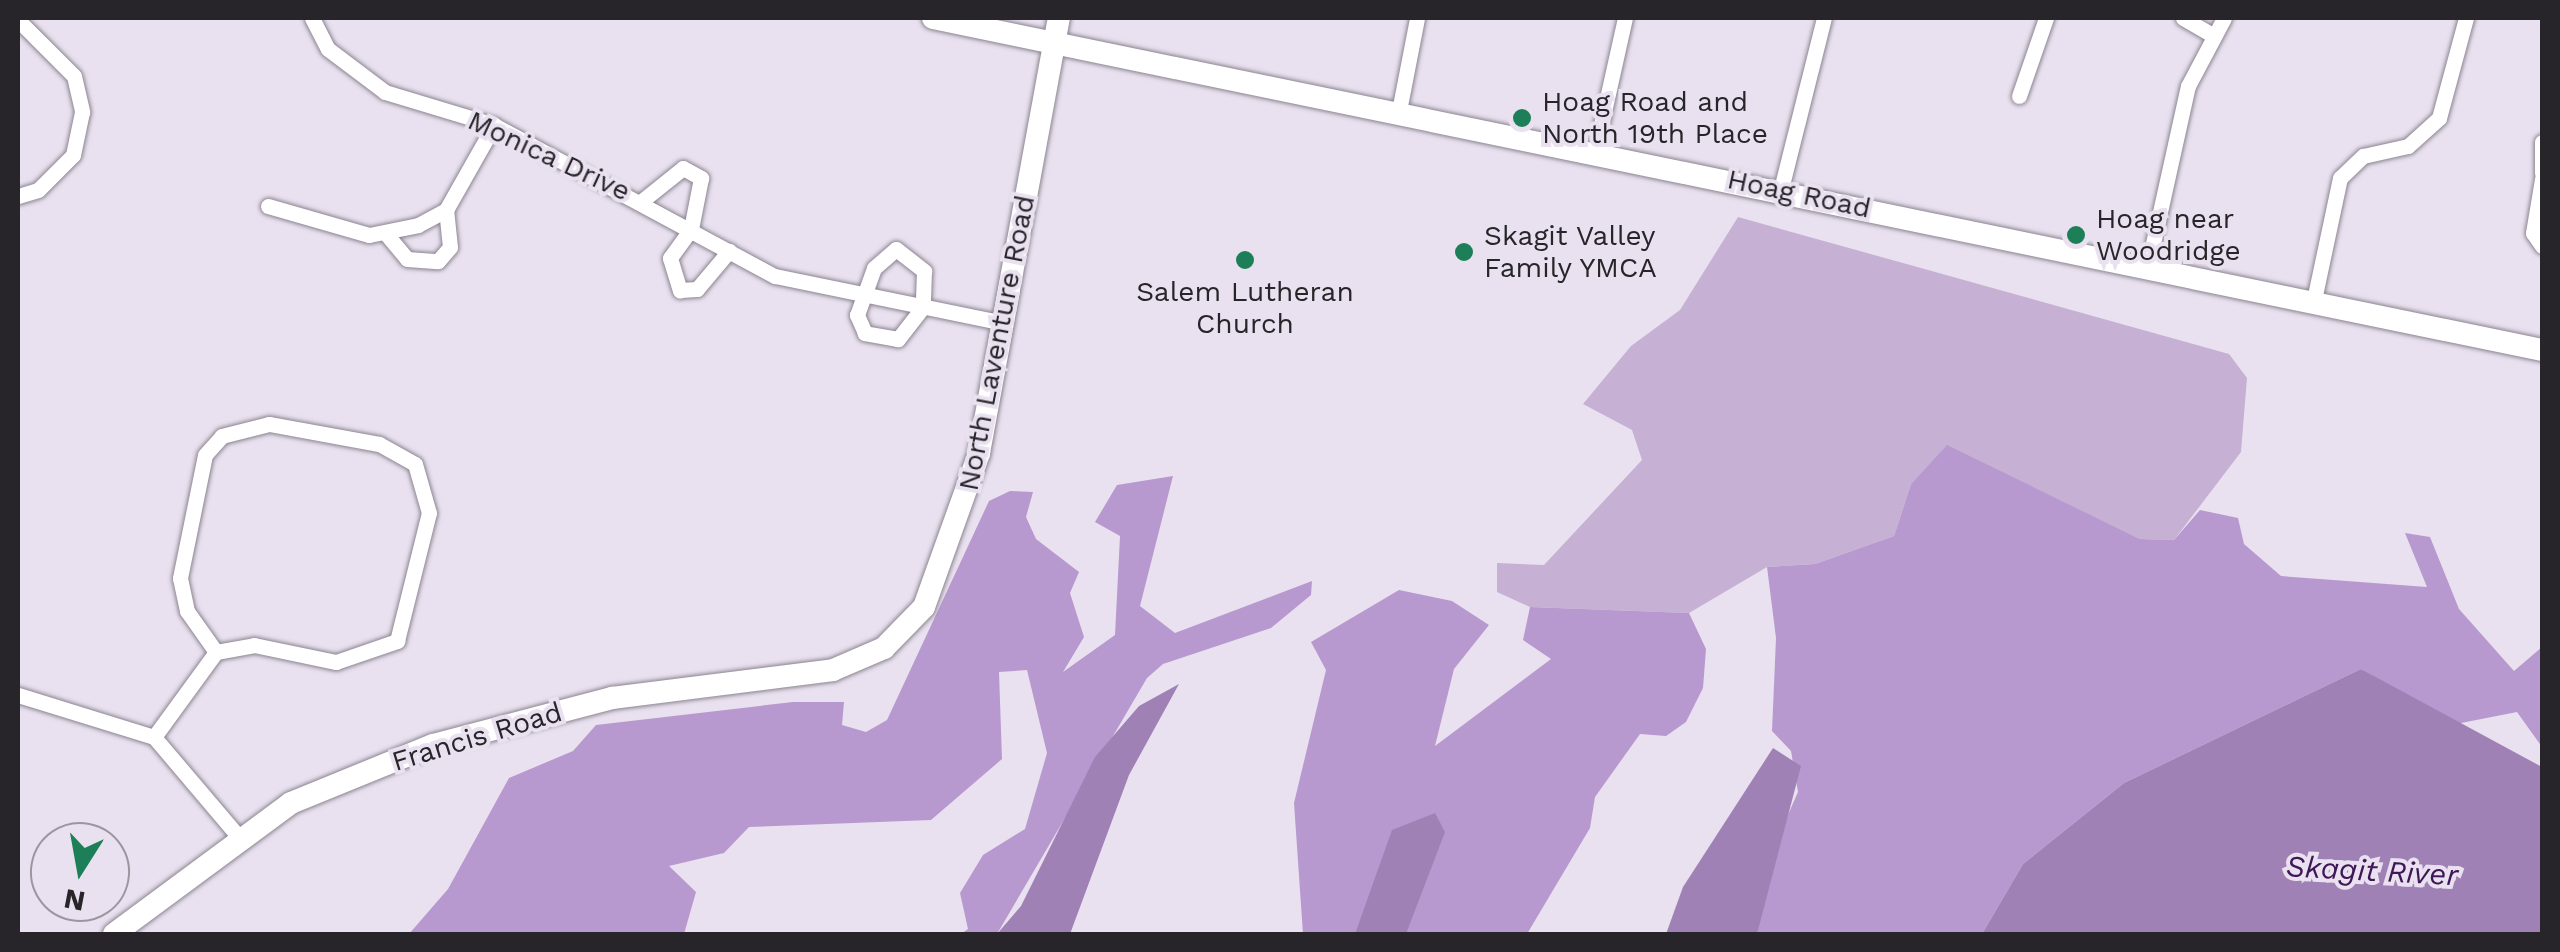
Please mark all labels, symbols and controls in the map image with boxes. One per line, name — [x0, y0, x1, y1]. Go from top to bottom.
place label: Hoag Road and North 19th Place — [1542, 85, 1768, 151]
street label: Monica Drive — [462, 104, 636, 208]
marker: Hoag Road and North 19th Place — [1511, 107, 1533, 129]
street label: Hoag Road — [1724, 162, 1874, 226]
street label: North Laventure Road — [952, 192, 1042, 494]
place label: Hoag near Woodridge — [2096, 202, 2241, 268]
place label: Skagit Valley Family YMCA — [1484, 219, 1659, 285]
marker: Hoag near Woodridge — [2065, 224, 2087, 246]
marker: Skagit Valley Family YMCA — [1453, 241, 1475, 263]
marker: Salem Lutheran Church — [1234, 249, 1256, 271]
place label: Salem Lutheran Church — [1136, 275, 1354, 341]
street label: Francis Road — [388, 695, 566, 779]
north arrow — [30, 822, 130, 922]
water label: Skagit River — [2285, 849, 2459, 893]
text: N — [61, 882, 88, 918]

